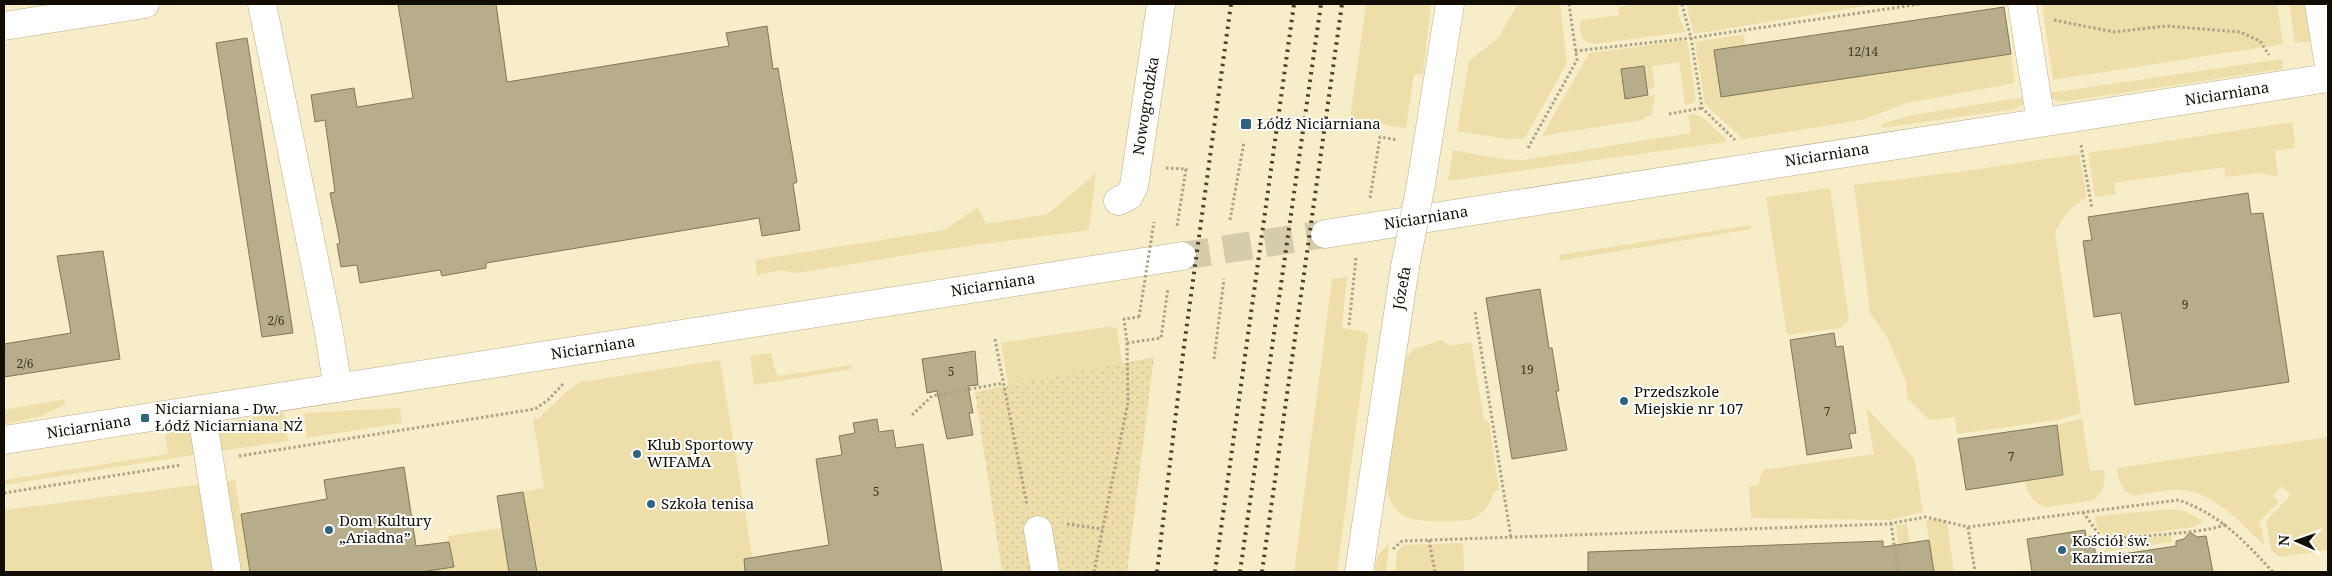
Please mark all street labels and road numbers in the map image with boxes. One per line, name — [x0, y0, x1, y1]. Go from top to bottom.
street label: Nowogrodzka — [1127, 55, 1163, 157]
street label: Niciarniana — [2183, 76, 2270, 110]
street label: Niciarniana — [1783, 137, 1870, 171]
street label: Niciarniana — [1382, 200, 1469, 234]
street label: Józefa — [1387, 265, 1415, 312]
street label: Niciarniana — [949, 267, 1036, 301]
street label: Niciarniana — [549, 330, 636, 364]
street label: Niciarniana — [45, 409, 132, 443]

